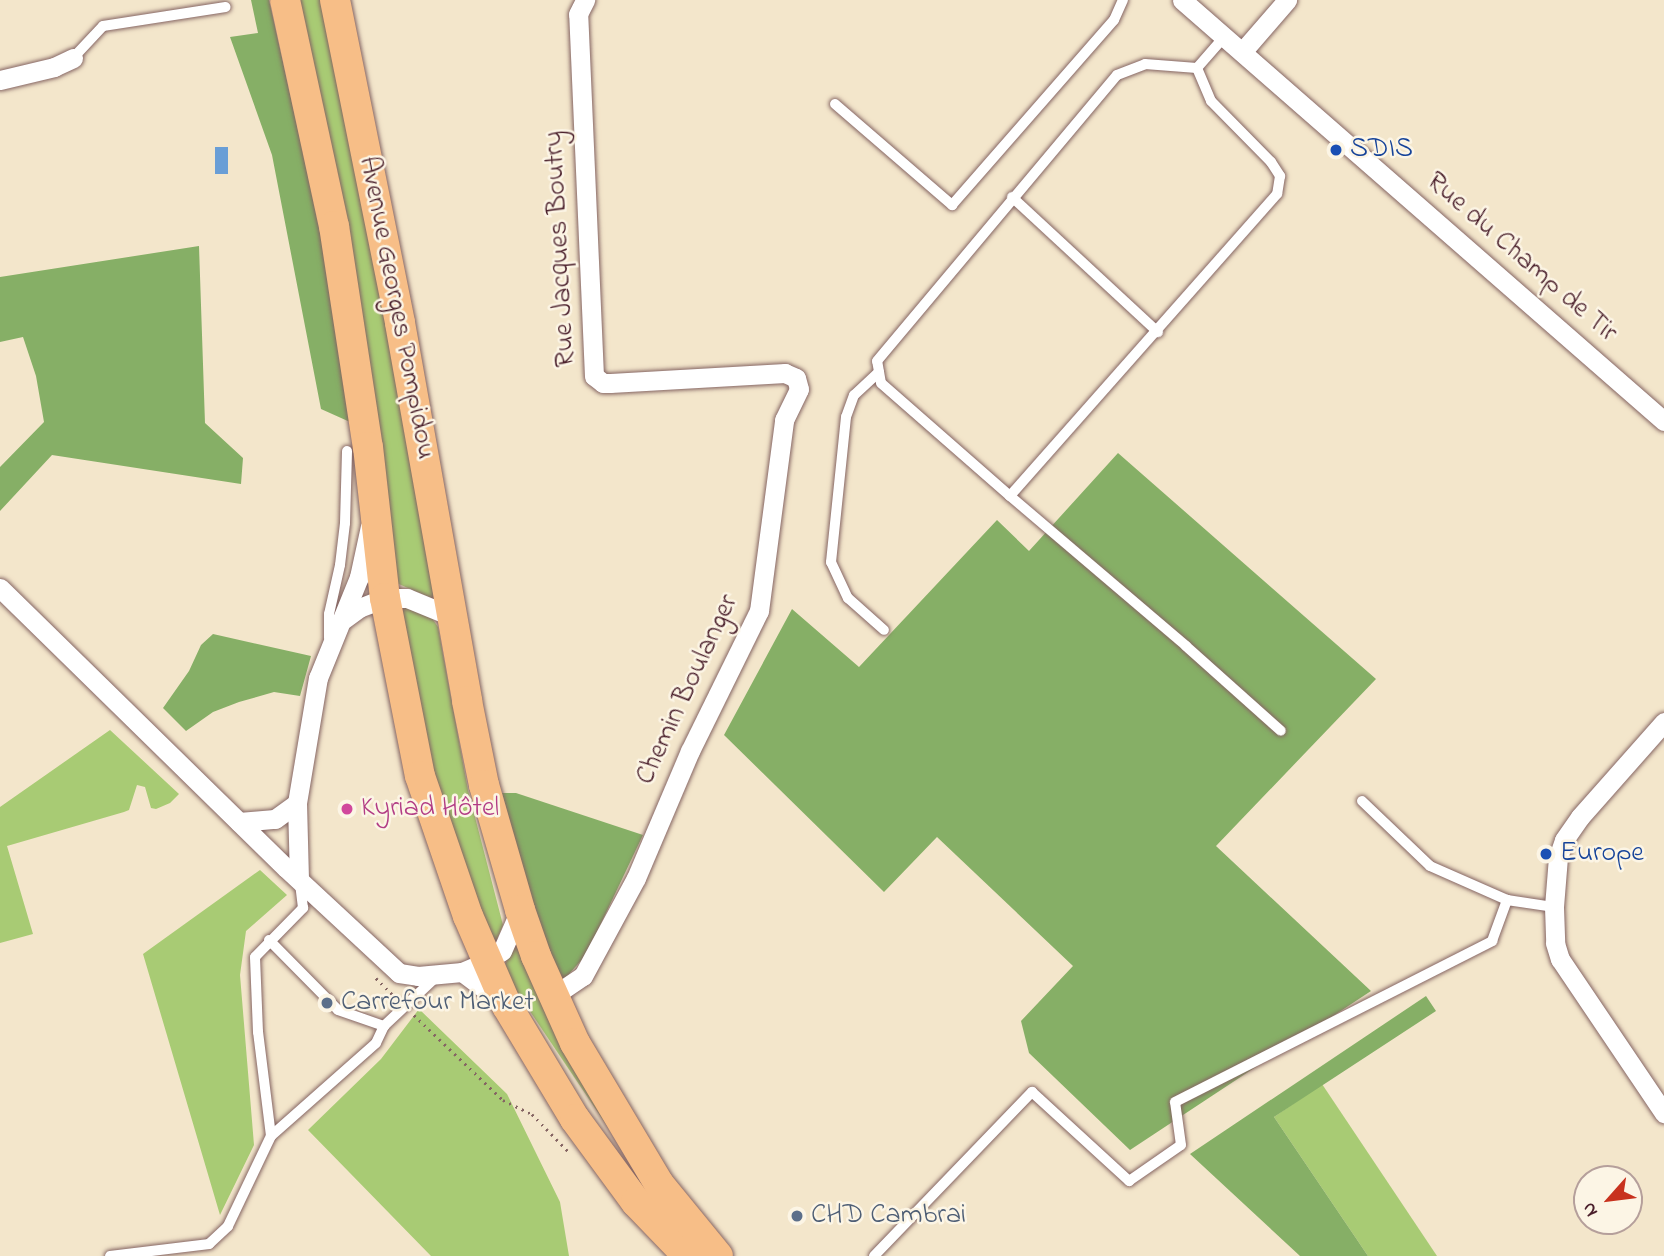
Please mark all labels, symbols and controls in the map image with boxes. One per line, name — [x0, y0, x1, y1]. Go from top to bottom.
street label: Rue Jacques Boutry — [538, 130, 584, 368]
place label: SDIS — [1350, 133, 1413, 167]
marker: SDIS — [1328, 142, 1344, 158]
street label: Avenue Georges Pompidou — [350, 154, 442, 462]
street label: Rue du Champ de Tir — [1418, 166, 1624, 350]
street label: Chemin Boulanger — [629, 590, 747, 790]
place label: Kyriad Hôtel — [361, 792, 499, 826]
marker: Kyriad Hôtel — [339, 801, 355, 817]
place label: Europe — [1560, 837, 1644, 871]
marker: Europe — [1538, 846, 1554, 862]
place label: Carrefour Market — [341, 986, 534, 1020]
marker: Carrefour Market — [319, 995, 335, 1011]
north arrow — [1573, 1165, 1643, 1235]
text: N — [1576, 1197, 1606, 1221]
place label: CHD Cambrai — [811, 1199, 966, 1233]
marker: CHD Cambrai — [789, 1208, 805, 1224]

